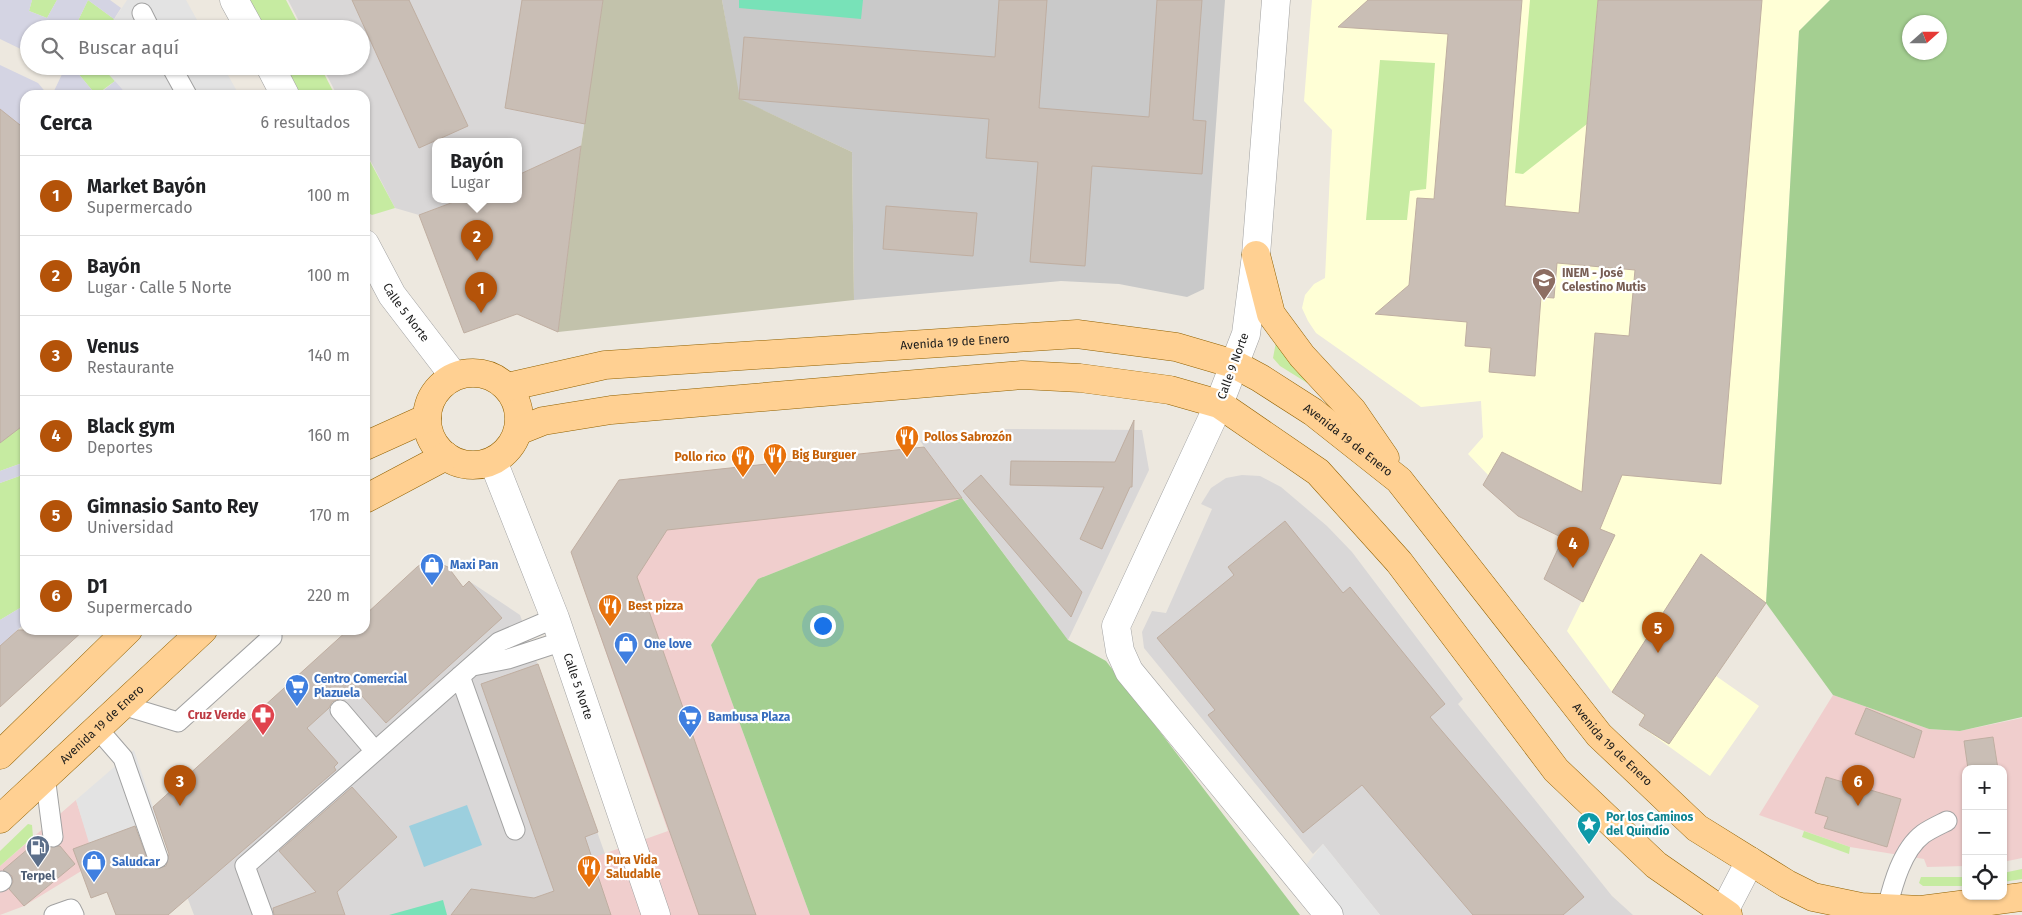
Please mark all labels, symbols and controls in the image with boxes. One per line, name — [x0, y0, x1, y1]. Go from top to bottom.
north arrow — [1902, 15, 1947, 60]
search box — [20, 20, 370, 75]
icon: search — [38, 34, 66, 62]
text: Buscar aquí — [78, 36, 179, 59]
text: Cerca — [40, 110, 92, 136]
text: 6 resultados — [261, 113, 350, 132]
popup — [432, 138, 522, 203]
text: Bayón — [450, 150, 504, 173]
text: Lugar — [450, 173, 490, 192]
text: Market Bayón — [87, 175, 206, 198]
text: 1 — [52, 186, 60, 205]
text: 100 m — [307, 186, 350, 205]
text: Supermercado — [87, 198, 193, 217]
pin: 2 — [461, 220, 493, 261]
text: Bayón — [87, 255, 141, 278]
text: 2 — [52, 266, 60, 285]
text: 100 m — [307, 266, 350, 285]
place label: INEM - José Celestino Mutis — [1562, 266, 1646, 294]
school or university icon: INEM - José Celestino Mutis — [1531, 267, 1557, 301]
pin: 1 — [465, 272, 497, 313]
text: Lugar · Calle 5 Norte — [87, 278, 232, 297]
street label: Calle 5 Norte — [380, 281, 432, 345]
street label: Avenida 19 de Enero — [900, 331, 1010, 353]
street label: Calle 9 Norte — [1214, 331, 1252, 401]
text: Venus — [87, 335, 139, 358]
text: 3 — [52, 346, 60, 365]
text: 140 m — [308, 346, 350, 365]
text: Restaurante — [87, 358, 174, 377]
street label: Avenida 19 de Enero — [1301, 401, 1395, 479]
text: Black gym — [87, 415, 175, 438]
restaurant icon: Pollos Sabrozón — [894, 424, 920, 458]
text: 4 — [51, 426, 61, 445]
text: 160 m — [308, 426, 350, 445]
place label: Pollos Sabrozón — [924, 430, 1012, 444]
text: Deportes — [87, 438, 153, 457]
restaurant icon: Big Burguer — [762, 442, 788, 476]
restaurant icon: Pollo rico — [730, 444, 756, 478]
place label: Big Burguer — [792, 448, 856, 462]
place label: Pollo rico — [675, 450, 726, 464]
text: Gimnasio Santo Rey — [87, 495, 258, 518]
text: 5 — [52, 506, 60, 525]
text: 170 m — [309, 506, 350, 525]
text: Universidad — [87, 518, 174, 537]
pin: 4 — [1557, 527, 1589, 568]
shop icon: Maxi Pan — [419, 552, 445, 586]
place label: Maxi Pan — [450, 558, 499, 572]
text: D1 — [87, 575, 108, 598]
text: 6 — [51, 586, 61, 605]
text: 220 m — [307, 586, 350, 605]
restaurant icon: Best pizza — [597, 593, 623, 627]
text: Supermercado — [87, 598, 193, 617]
place label: Best pizza — [628, 599, 684, 613]
pin: 5 — [1642, 612, 1674, 653]
your location — [810, 613, 836, 639]
shop icon: One love — [613, 631, 639, 665]
place label: One love — [644, 637, 692, 651]
street label: Calle 5 Norte — [560, 651, 596, 722]
place label: Centro Comercial Plazuela — [314, 672, 408, 700]
supermarket icon: Centro Comercial Plazuela — [284, 673, 310, 707]
street label: Avenida 19 de Enero — [57, 682, 147, 767]
street label: Avenida 19 de Enero — [1570, 700, 1655, 789]
pharmacy icon: Cruz Verde — [250, 702, 276, 736]
supermarket icon: Bambusa Plaza — [677, 704, 703, 738]
place label: Cruz Verde — [188, 708, 246, 722]
place label: Bambusa Plaza — [708, 710, 791, 724]
pin: 3 — [164, 765, 196, 806]
pin: 6 — [1842, 765, 1874, 806]
map controls — [1962, 765, 2007, 900]
button: + — [1962, 765, 2007, 810]
place label: Por los Caminos del Quindío — [1606, 810, 1693, 838]
button: − — [1962, 810, 2007, 855]
place icon: Por los Caminos del Quindío — [1576, 811, 1602, 845]
fuel station icon: Terpel — [25, 834, 51, 868]
shop icon: Saludcar — [81, 849, 107, 883]
place label: Pura Vida Saludable — [606, 853, 661, 881]
restaurant icon: Pura Vida Saludable — [576, 854, 602, 888]
place label: Saludcar — [112, 855, 160, 869]
button: locate — [1962, 855, 2007, 900]
place label: Terpel — [21, 869, 56, 883]

